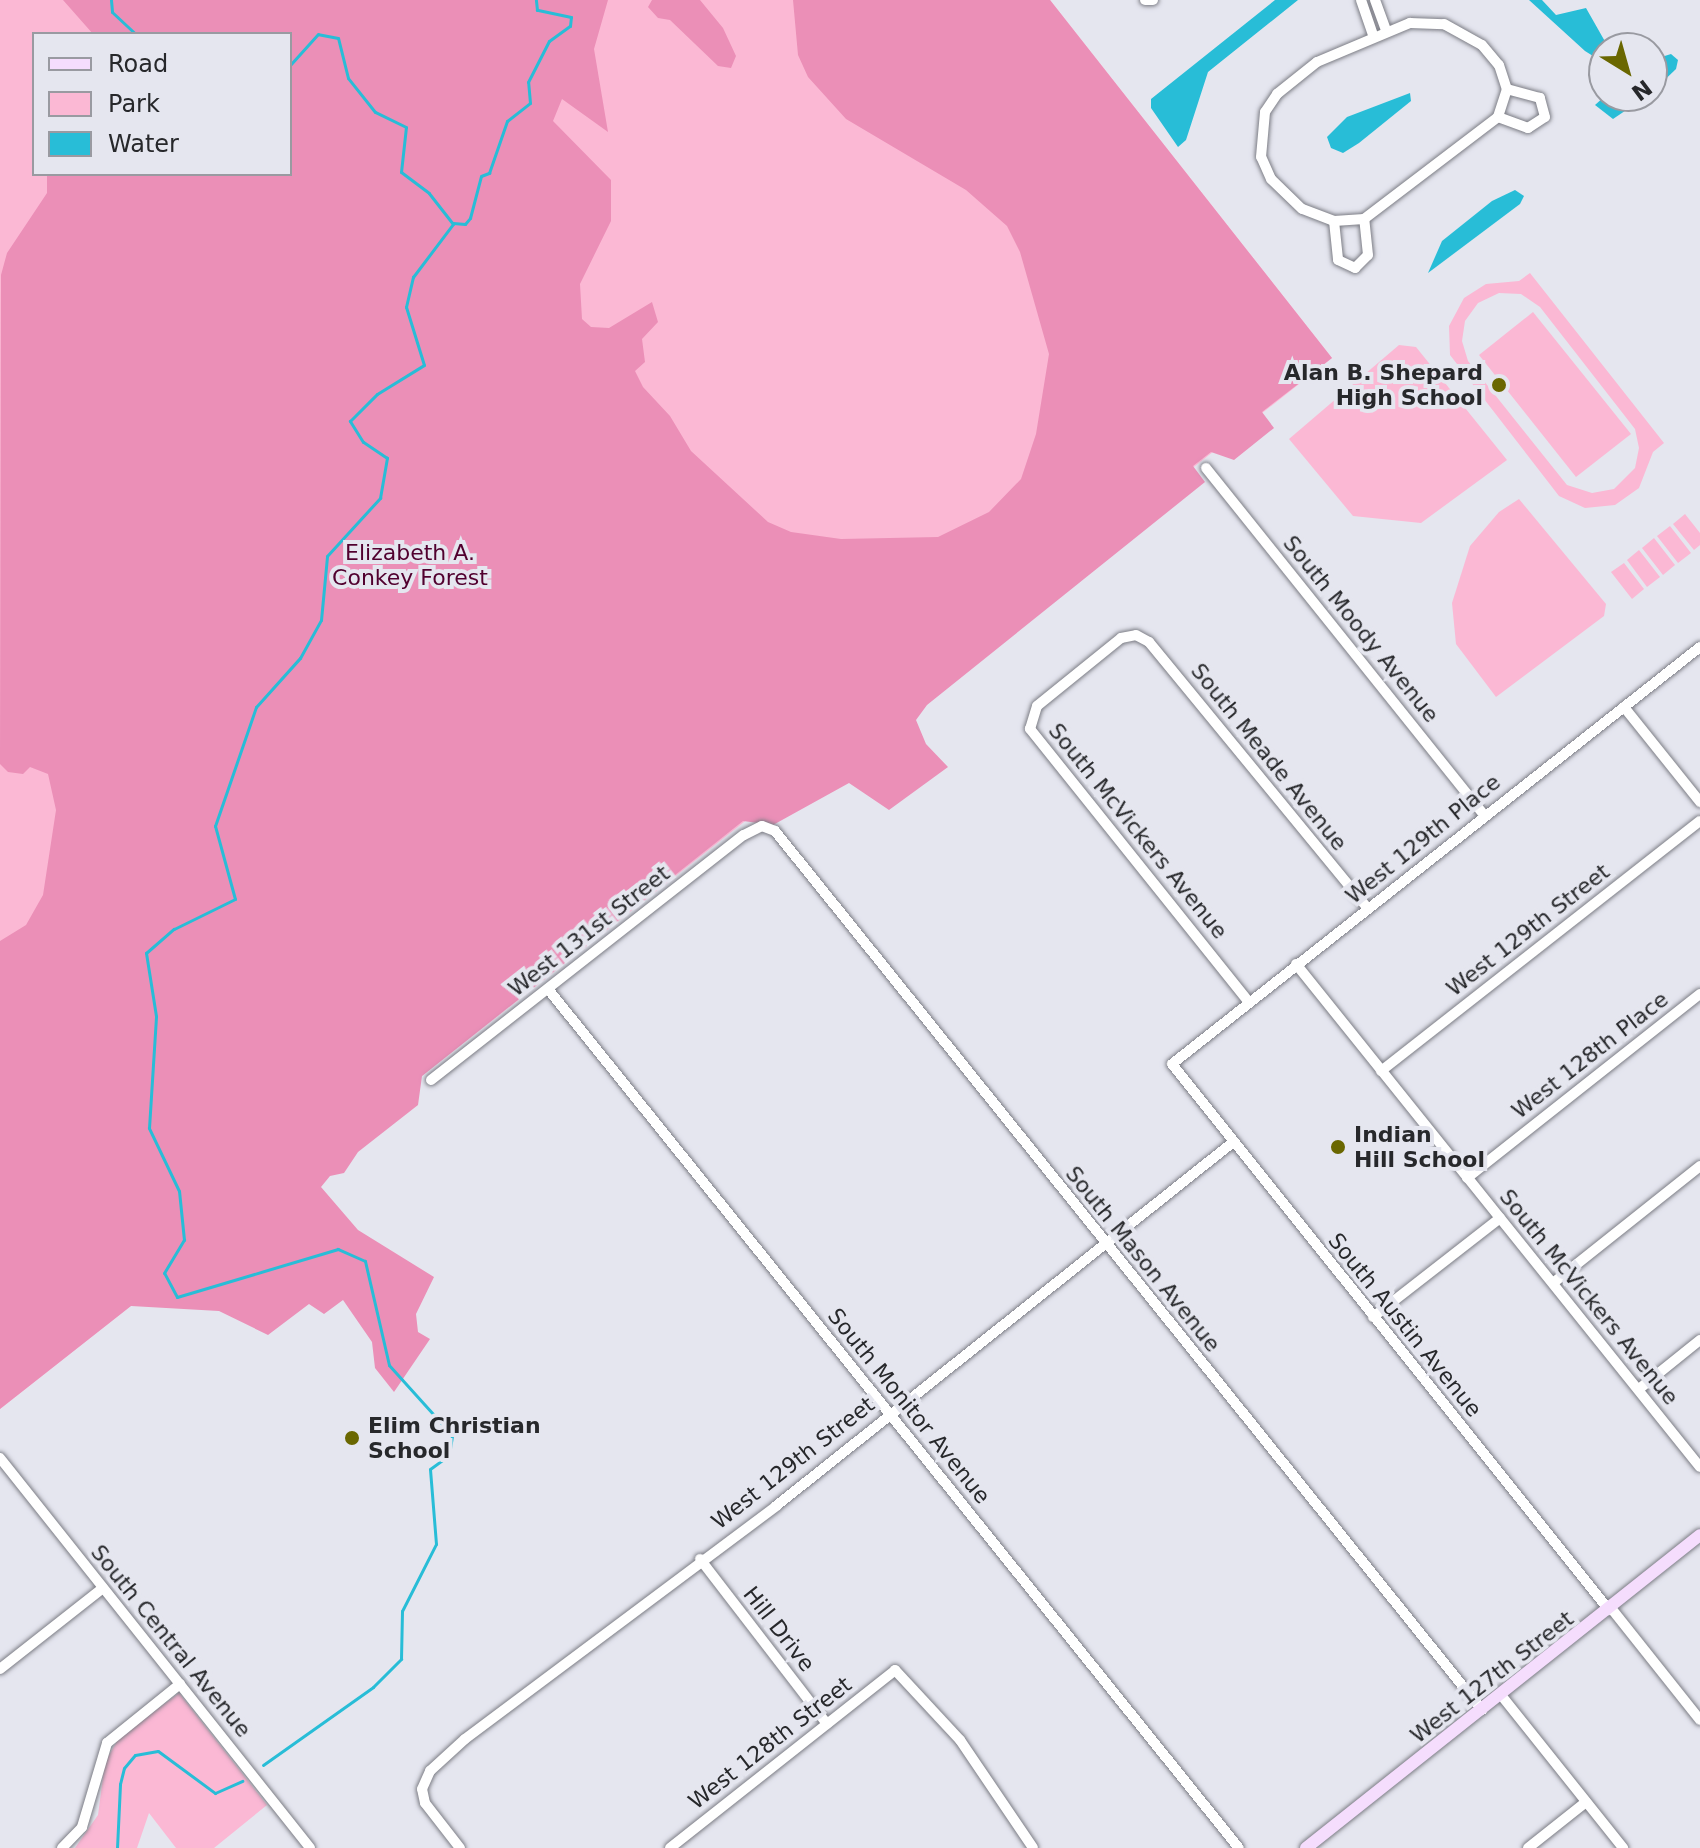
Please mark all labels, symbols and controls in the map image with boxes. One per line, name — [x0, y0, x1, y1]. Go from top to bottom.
legend — [32, 32, 292, 176]
north arrow — [1588, 32, 1668, 112]
text: Road — [108, 50, 168, 78]
text: N — [1627, 74, 1656, 105]
text: Park — [108, 90, 160, 118]
text: Water — [108, 130, 179, 158]
place label: Alan B. Shepard High School — [1284, 359, 1483, 410]
marker: Alan B. Shepard High School — [1490, 376, 1508, 394]
street label: South Moody Avenue — [1278, 530, 1444, 728]
park label: Elizabeth A. Conkey Forest — [332, 539, 488, 590]
street label: South Meade Avenue — [1185, 658, 1353, 856]
street label: South McVickers Avenue — [1043, 718, 1233, 944]
street label: West 129th Place — [1340, 769, 1506, 909]
street label: West 129th Street — [1441, 858, 1615, 1002]
street label: West 131st Street — [503, 860, 675, 1002]
street label: West 128th Place — [1507, 986, 1673, 1124]
place label: Indian Hill School — [1354, 1121, 1485, 1172]
marker: Indian Hill School — [1329, 1138, 1347, 1156]
street label: South Mason Avenue — [1060, 1161, 1226, 1357]
street label: South McVickers Avenue — [1494, 1184, 1684, 1410]
street label: South Austin Avenue — [1323, 1228, 1487, 1422]
street label: South Monitor Avenue — [822, 1303, 996, 1509]
street label: West 129th Street — [706, 1391, 880, 1535]
place label: Elim Christian School — [368, 1412, 541, 1464]
marker: Elim Christian School — [343, 1429, 361, 1447]
street label: South Central Avenue — [85, 1540, 257, 1742]
street label: Hill Drive — [738, 1581, 820, 1677]
street label: West 127th Street — [1405, 1605, 1579, 1749]
street label: West 128th Street — [683, 1671, 857, 1815]

